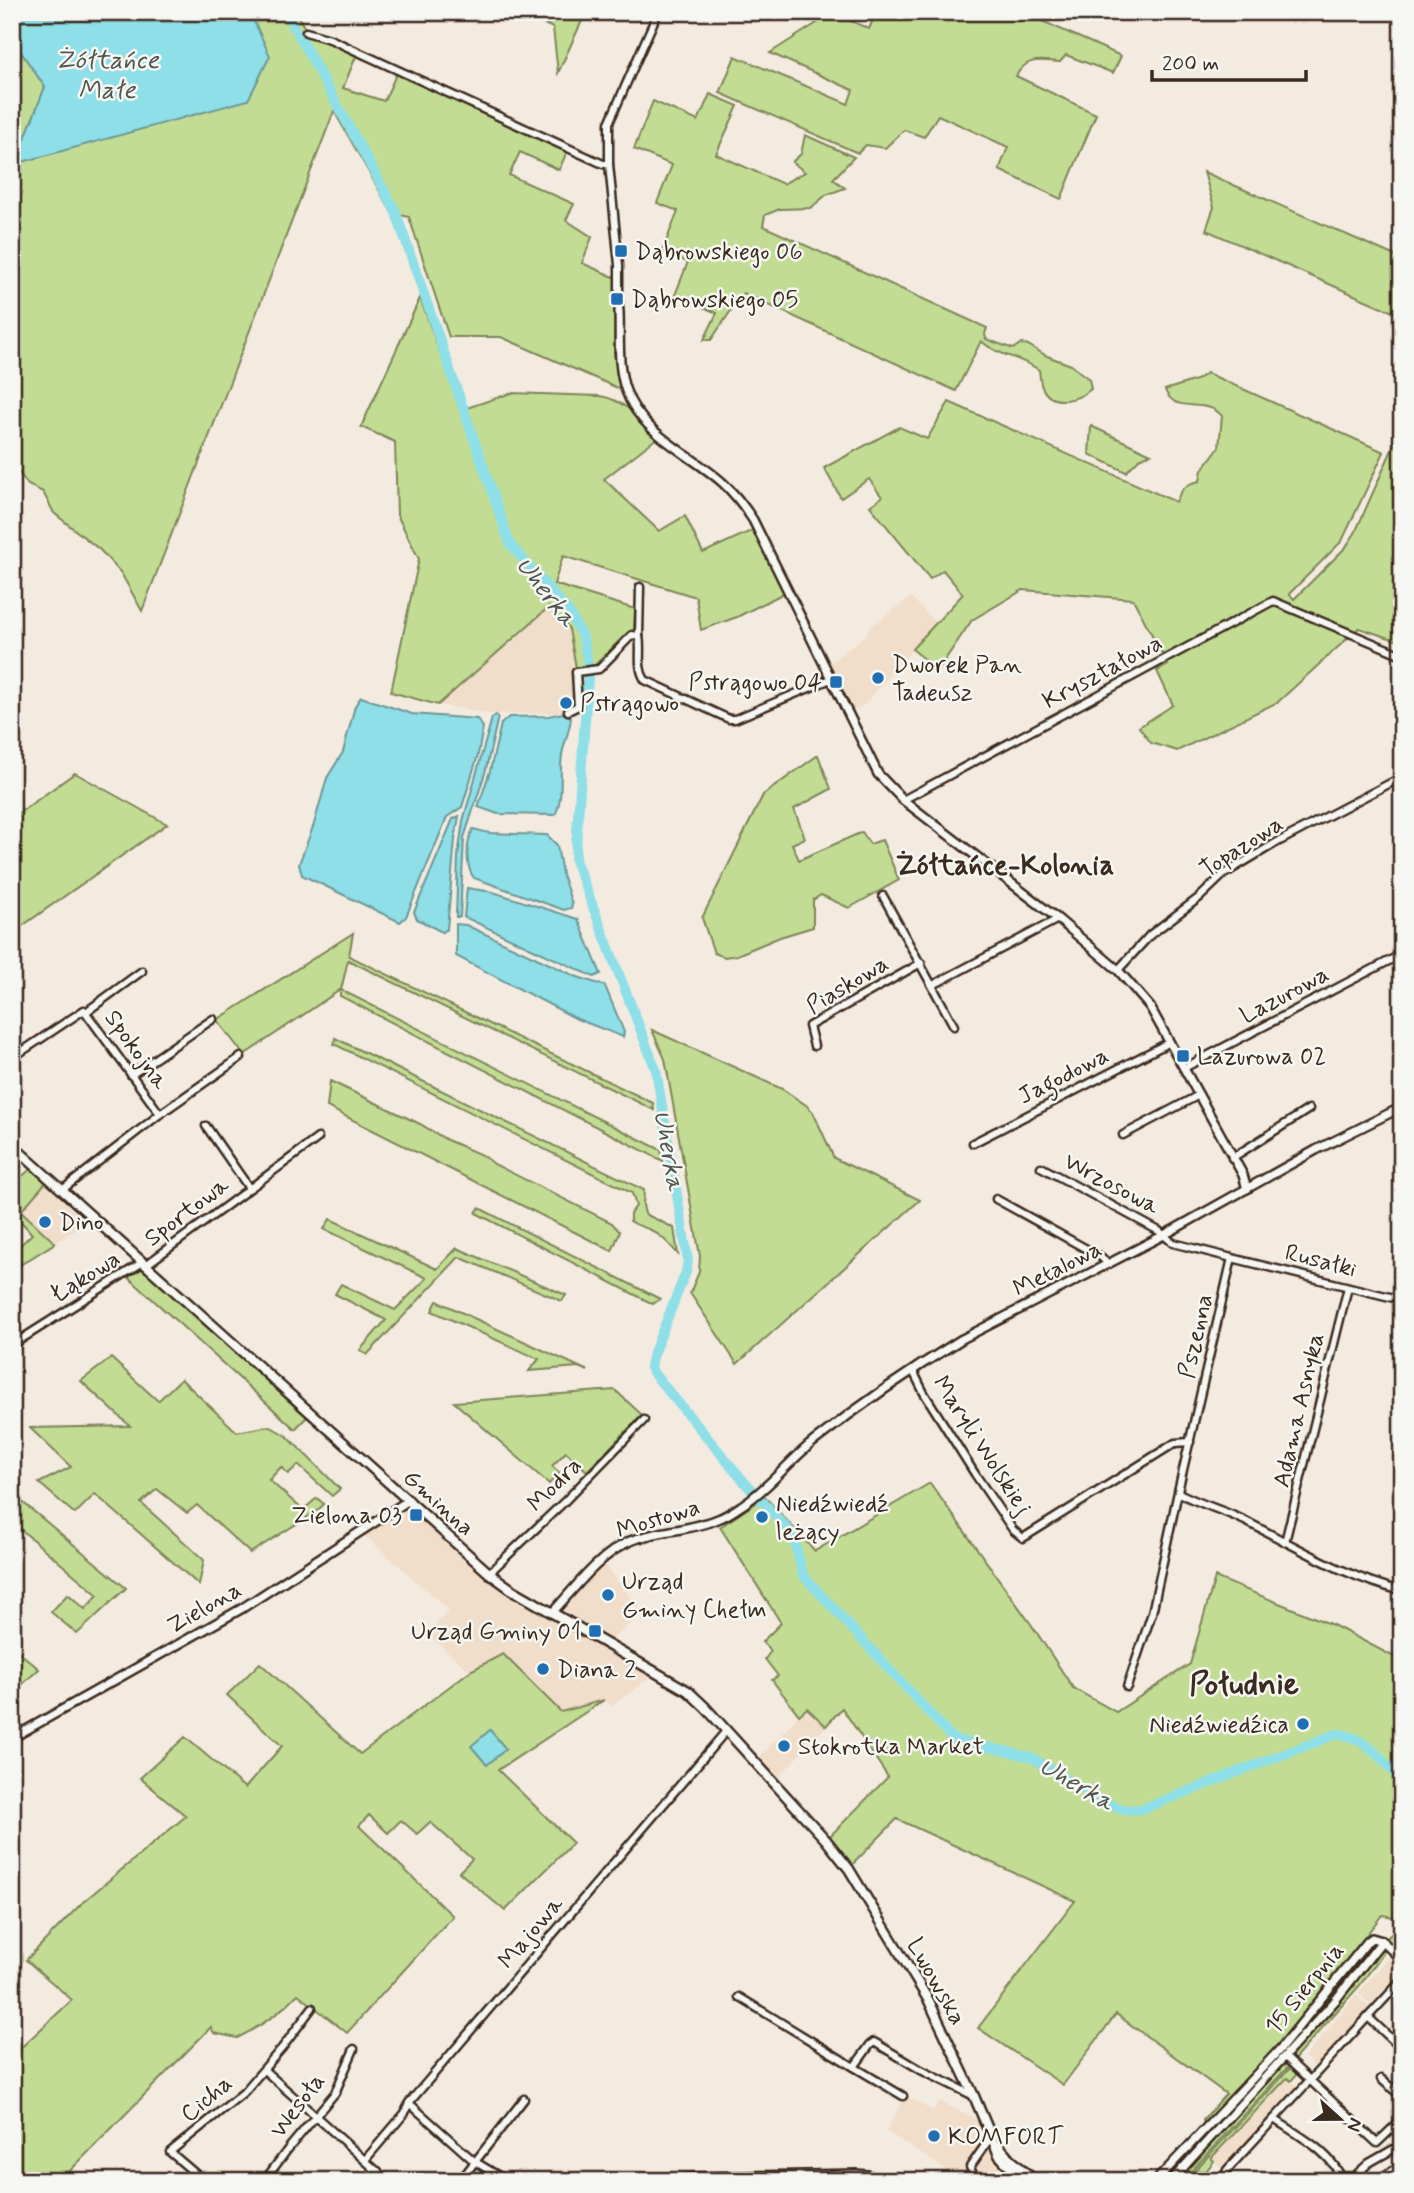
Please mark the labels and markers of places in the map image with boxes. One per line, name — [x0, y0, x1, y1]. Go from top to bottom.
place label: Dąbrowskiego 06 — [635, 237, 803, 268]
marker: Dąbrowskiego 06 — [613, 243, 629, 259]
place label: Dąbrowskiego 05 — [631, 285, 798, 316]
marker: Dąbrowskiego 05 — [609, 291, 625, 307]
place label: Dworek Pan Tadeusz — [892, 650, 1022, 709]
place label: Pstrągowo 04 — [689, 668, 822, 699]
marker: Dworek Pan Tadeusz — [870, 670, 886, 686]
marker: Pstrągowo 04 — [828, 674, 844, 690]
place label: Pstrągowo — [580, 689, 679, 720]
marker: Pstrągowo — [558, 695, 574, 711]
place label: Lazurowa 02 — [1197, 1042, 1326, 1073]
marker: Lazurowa 02 — [1175, 1048, 1191, 1064]
place label: Dino — [59, 1208, 104, 1239]
marker: Dino — [37, 1214, 53, 1230]
place label: Niedźwiedź leżący — [776, 1489, 889, 1548]
place label: Zielona 03 — [291, 1501, 402, 1532]
marker: Zielona 03 — [408, 1507, 424, 1523]
marker: Niedźwiedź leżący — [754, 1509, 770, 1525]
place label: Urząd Gminy Chełm — [622, 1567, 767, 1626]
marker: Urząd Gminy Chełm — [600, 1587, 616, 1603]
place label: Urząd Gminy 01 — [411, 1617, 581, 1648]
marker: Urząd Gminy 01 — [587, 1623, 603, 1639]
place label: Diana 2 — [557, 1655, 636, 1686]
marker: Diana 2 — [535, 1661, 551, 1677]
place label: Niedźwiedźica — [1149, 1710, 1289, 1741]
marker: Niedźwiedźica — [1295, 1716, 1311, 1732]
place label: Stokrotka Market — [798, 1732, 984, 1763]
marker: Stokrotka Market — [776, 1738, 792, 1754]
place label: KOMFORT — [948, 2122, 1063, 2153]
marker: KOMFORT — [926, 2128, 942, 2144]

